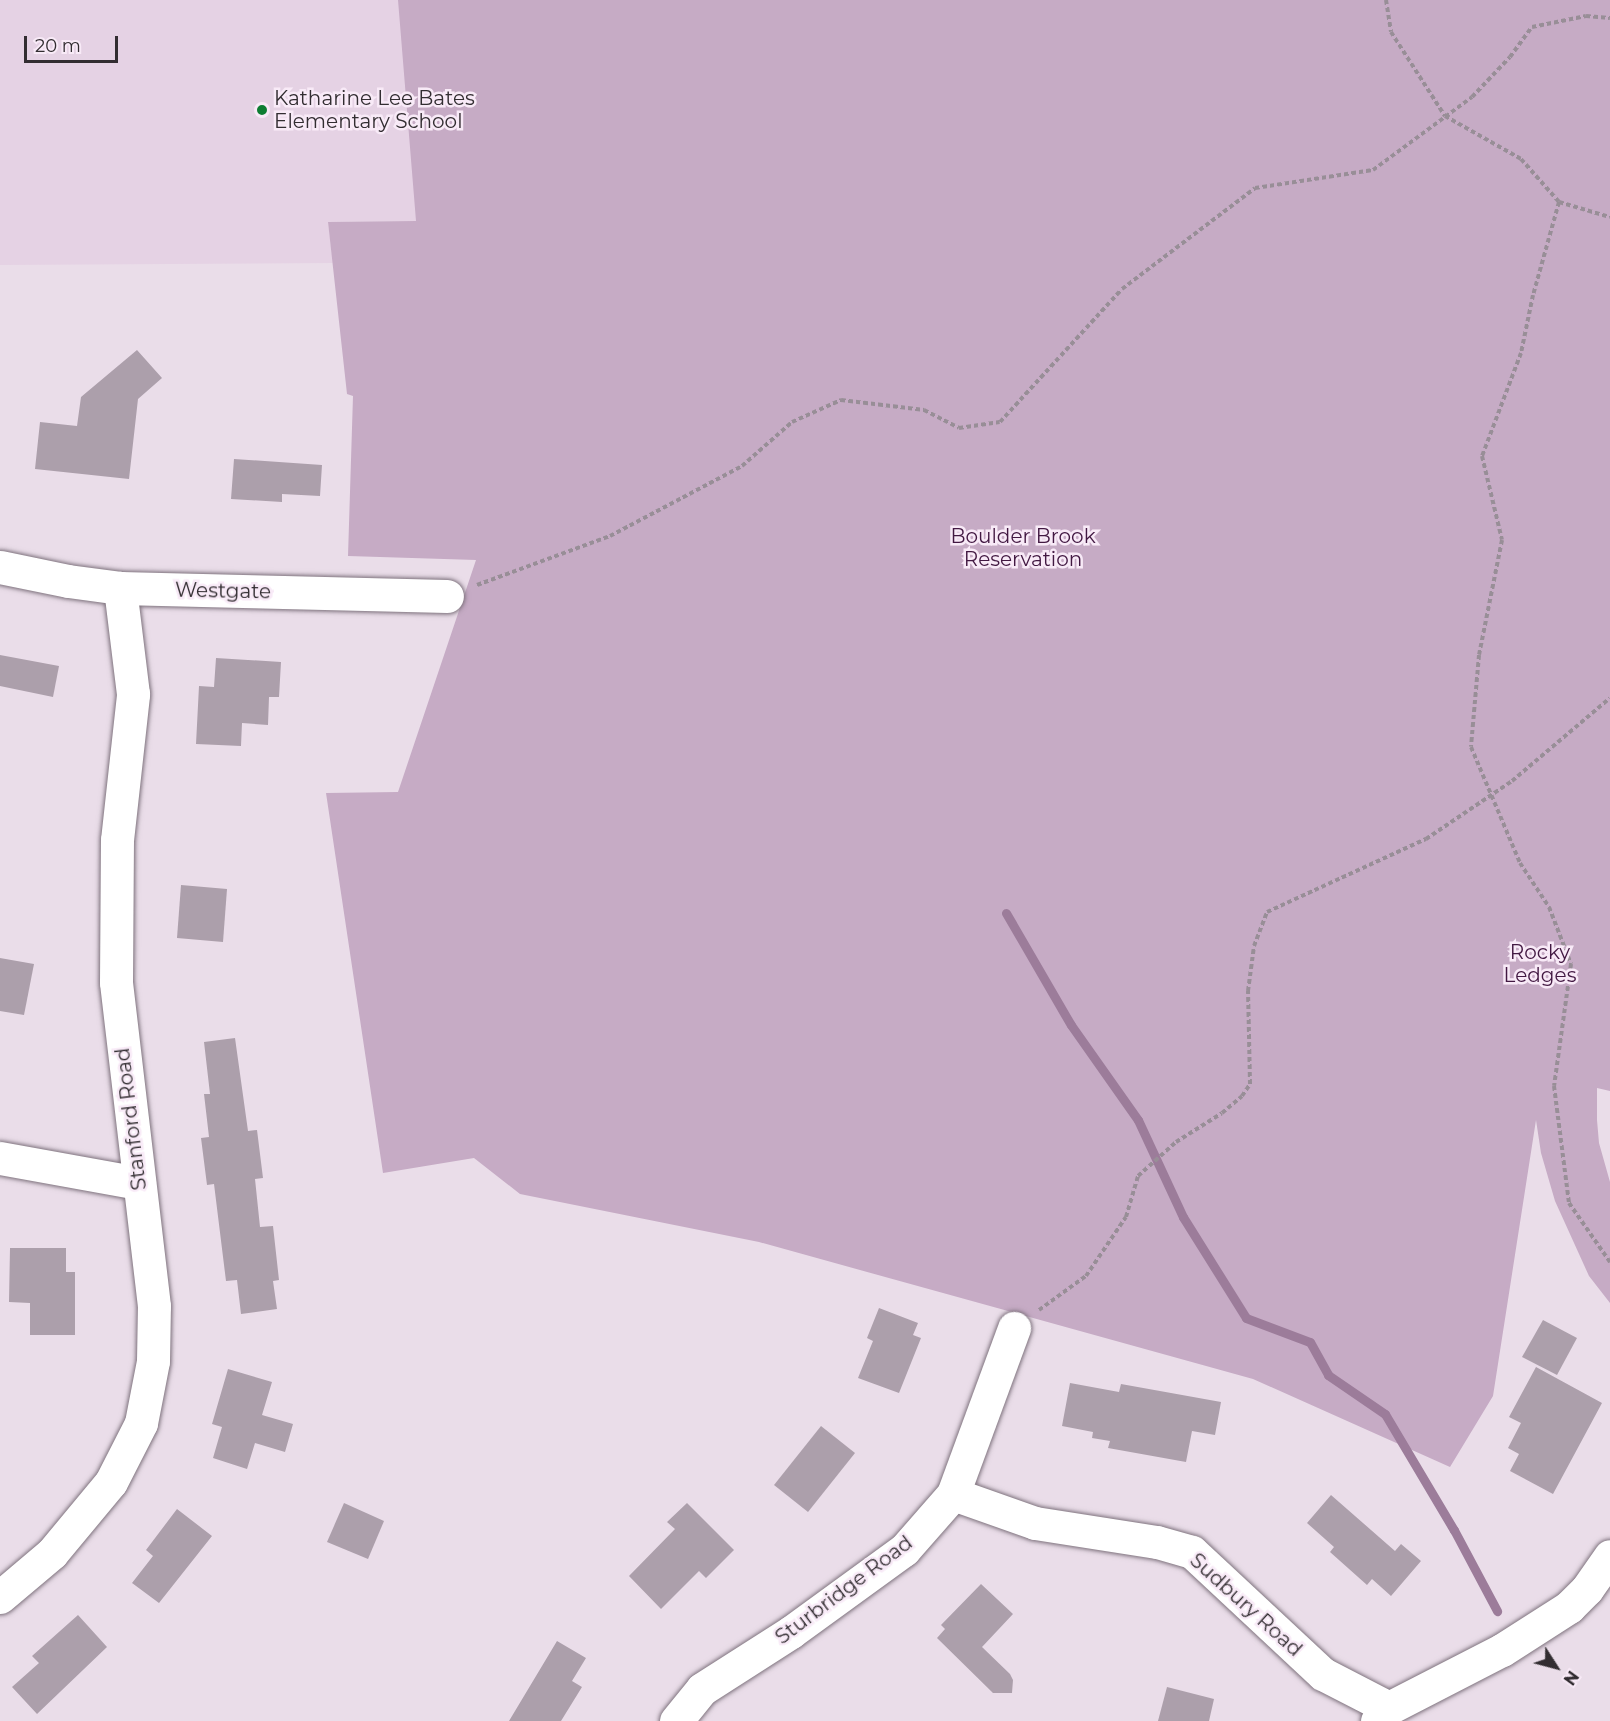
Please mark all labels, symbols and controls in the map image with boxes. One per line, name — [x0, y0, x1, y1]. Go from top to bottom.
scale bar — [27, 24, 122, 62]
text: 20 m — [35, 35, 81, 57]
place label: Katharine Lee Bates Elementary School — [274, 86, 475, 133]
marker: Katharine Lee Bates Elementary School — [255, 103, 269, 117]
park label: Boulder Brook Reservation — [950, 525, 1096, 572]
street label: Westgate — [175, 578, 271, 604]
park label: Rocky Ledges — [1504, 941, 1576, 988]
street label: Stanford Road — [110, 1046, 152, 1192]
street label: Sturbridge Road — [771, 1531, 917, 1649]
street label: Sudbury Road — [1185, 1548, 1307, 1662]
north arrow — [1526, 1637, 1586, 1697]
text: N — [1559, 1667, 1582, 1689]

